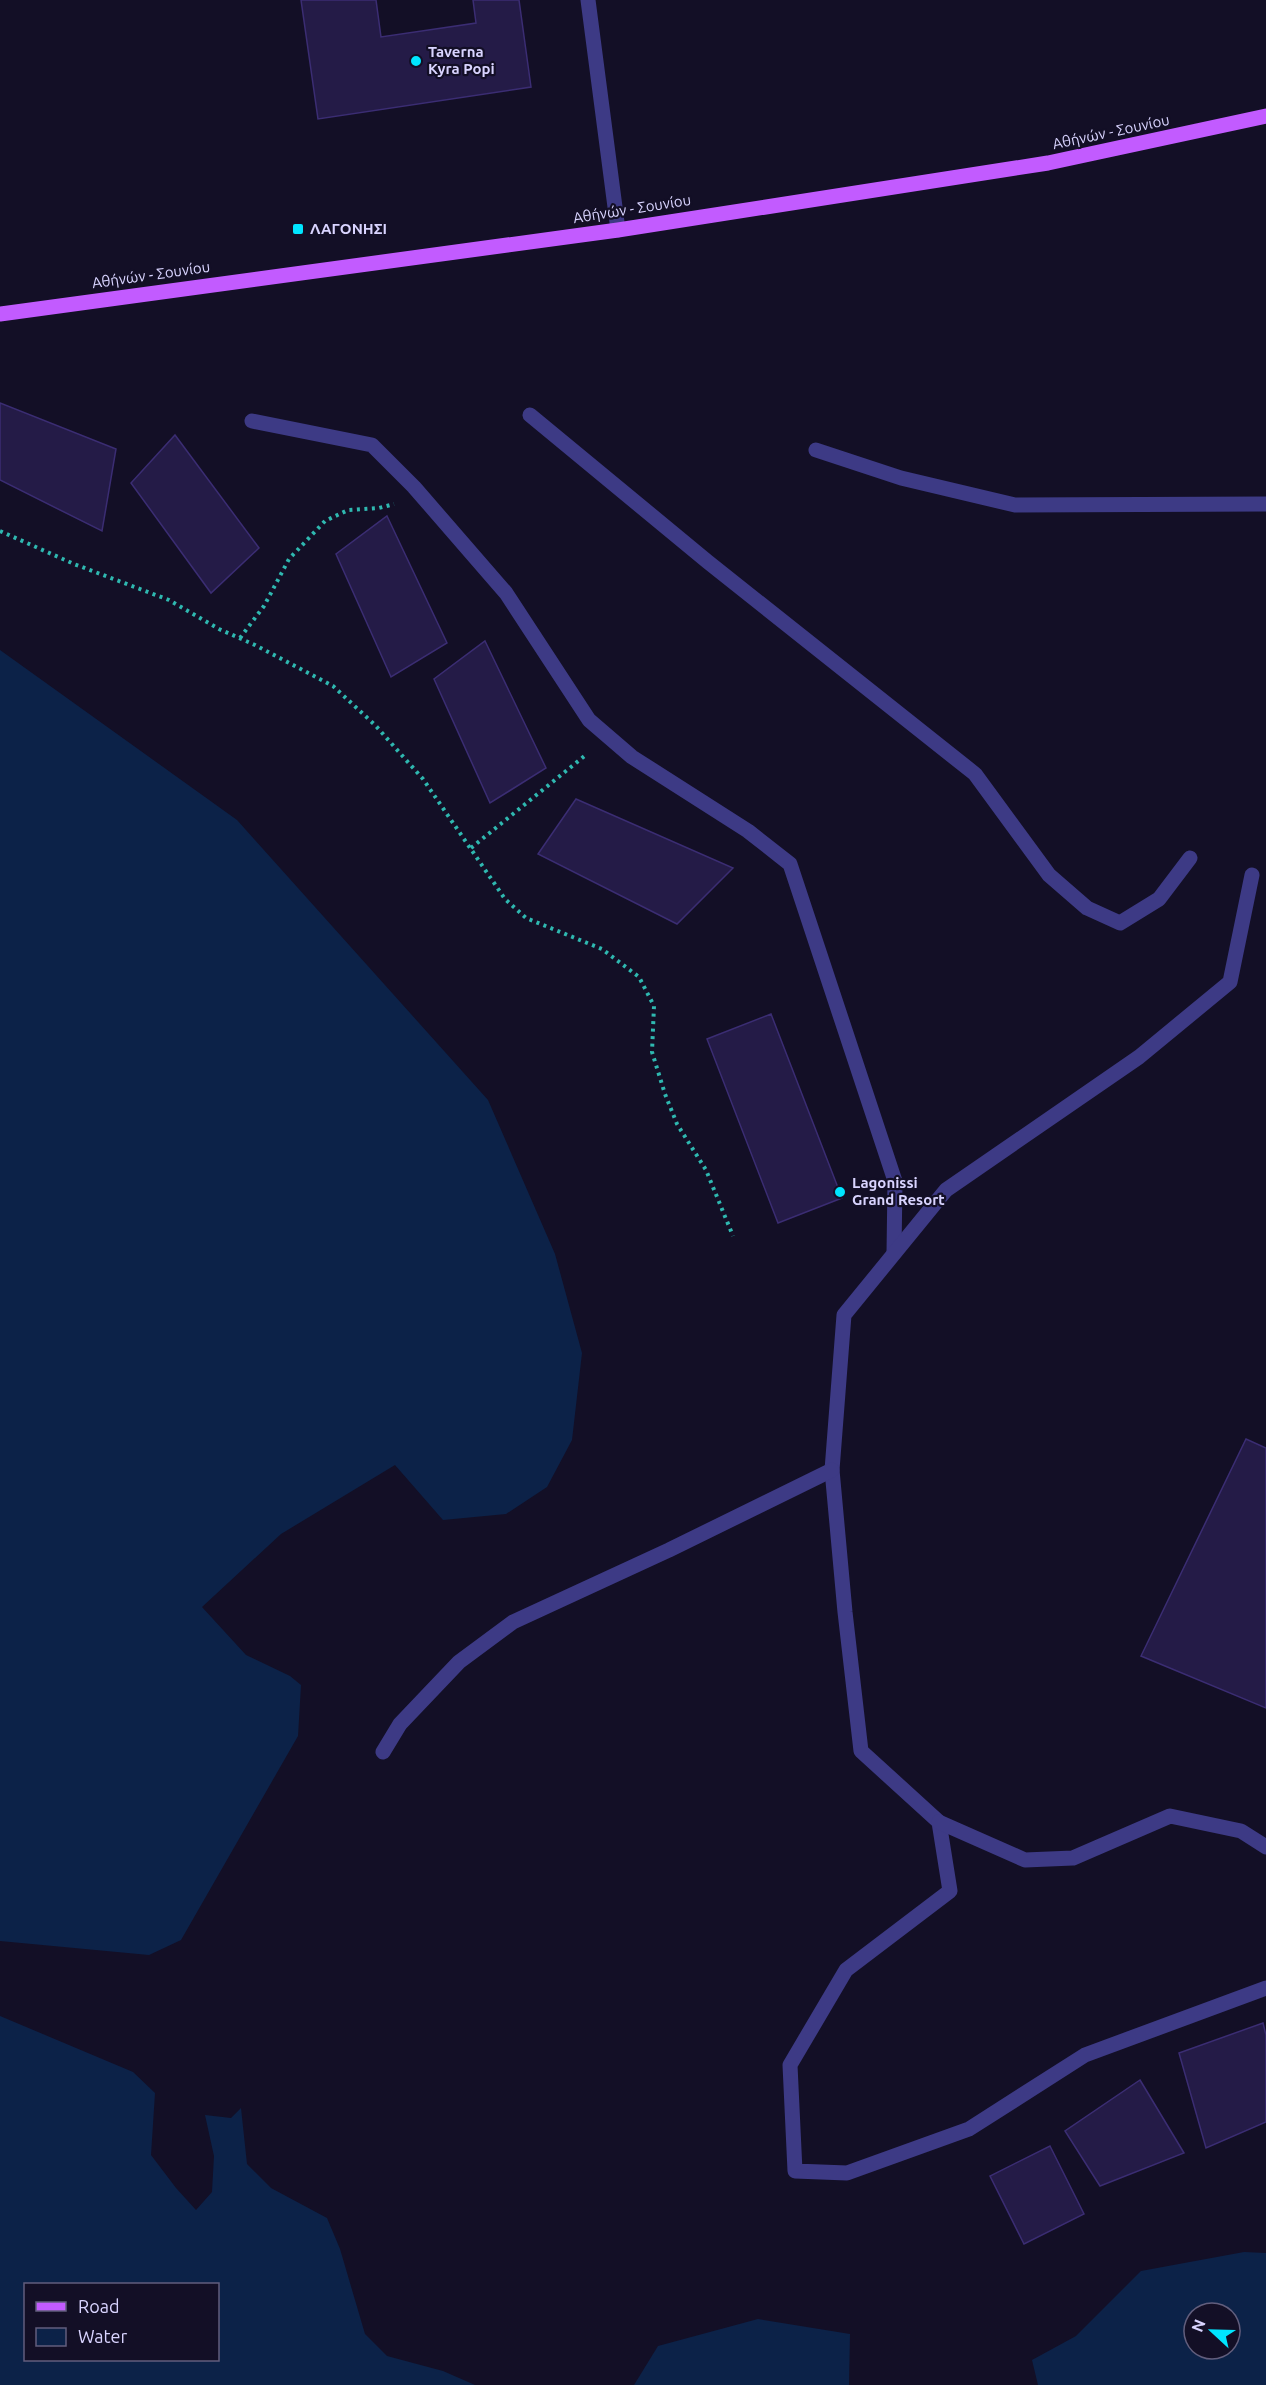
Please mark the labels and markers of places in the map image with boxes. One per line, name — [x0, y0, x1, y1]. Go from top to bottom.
place label: Taverna Kyra Popi — [428, 43, 495, 77]
marker: Taverna Kyra Popi — [409, 54, 423, 68]
place label: ΛΑΓΟΝΗΣΙ — [310, 220, 387, 237]
marker: ΛΑΓΟΝΗΣΙ — [291, 222, 305, 236]
place label: Lagonissi Grand Resort — [852, 1174, 945, 1208]
marker: Lagonissi Grand Resort — [833, 1185, 847, 1199]

